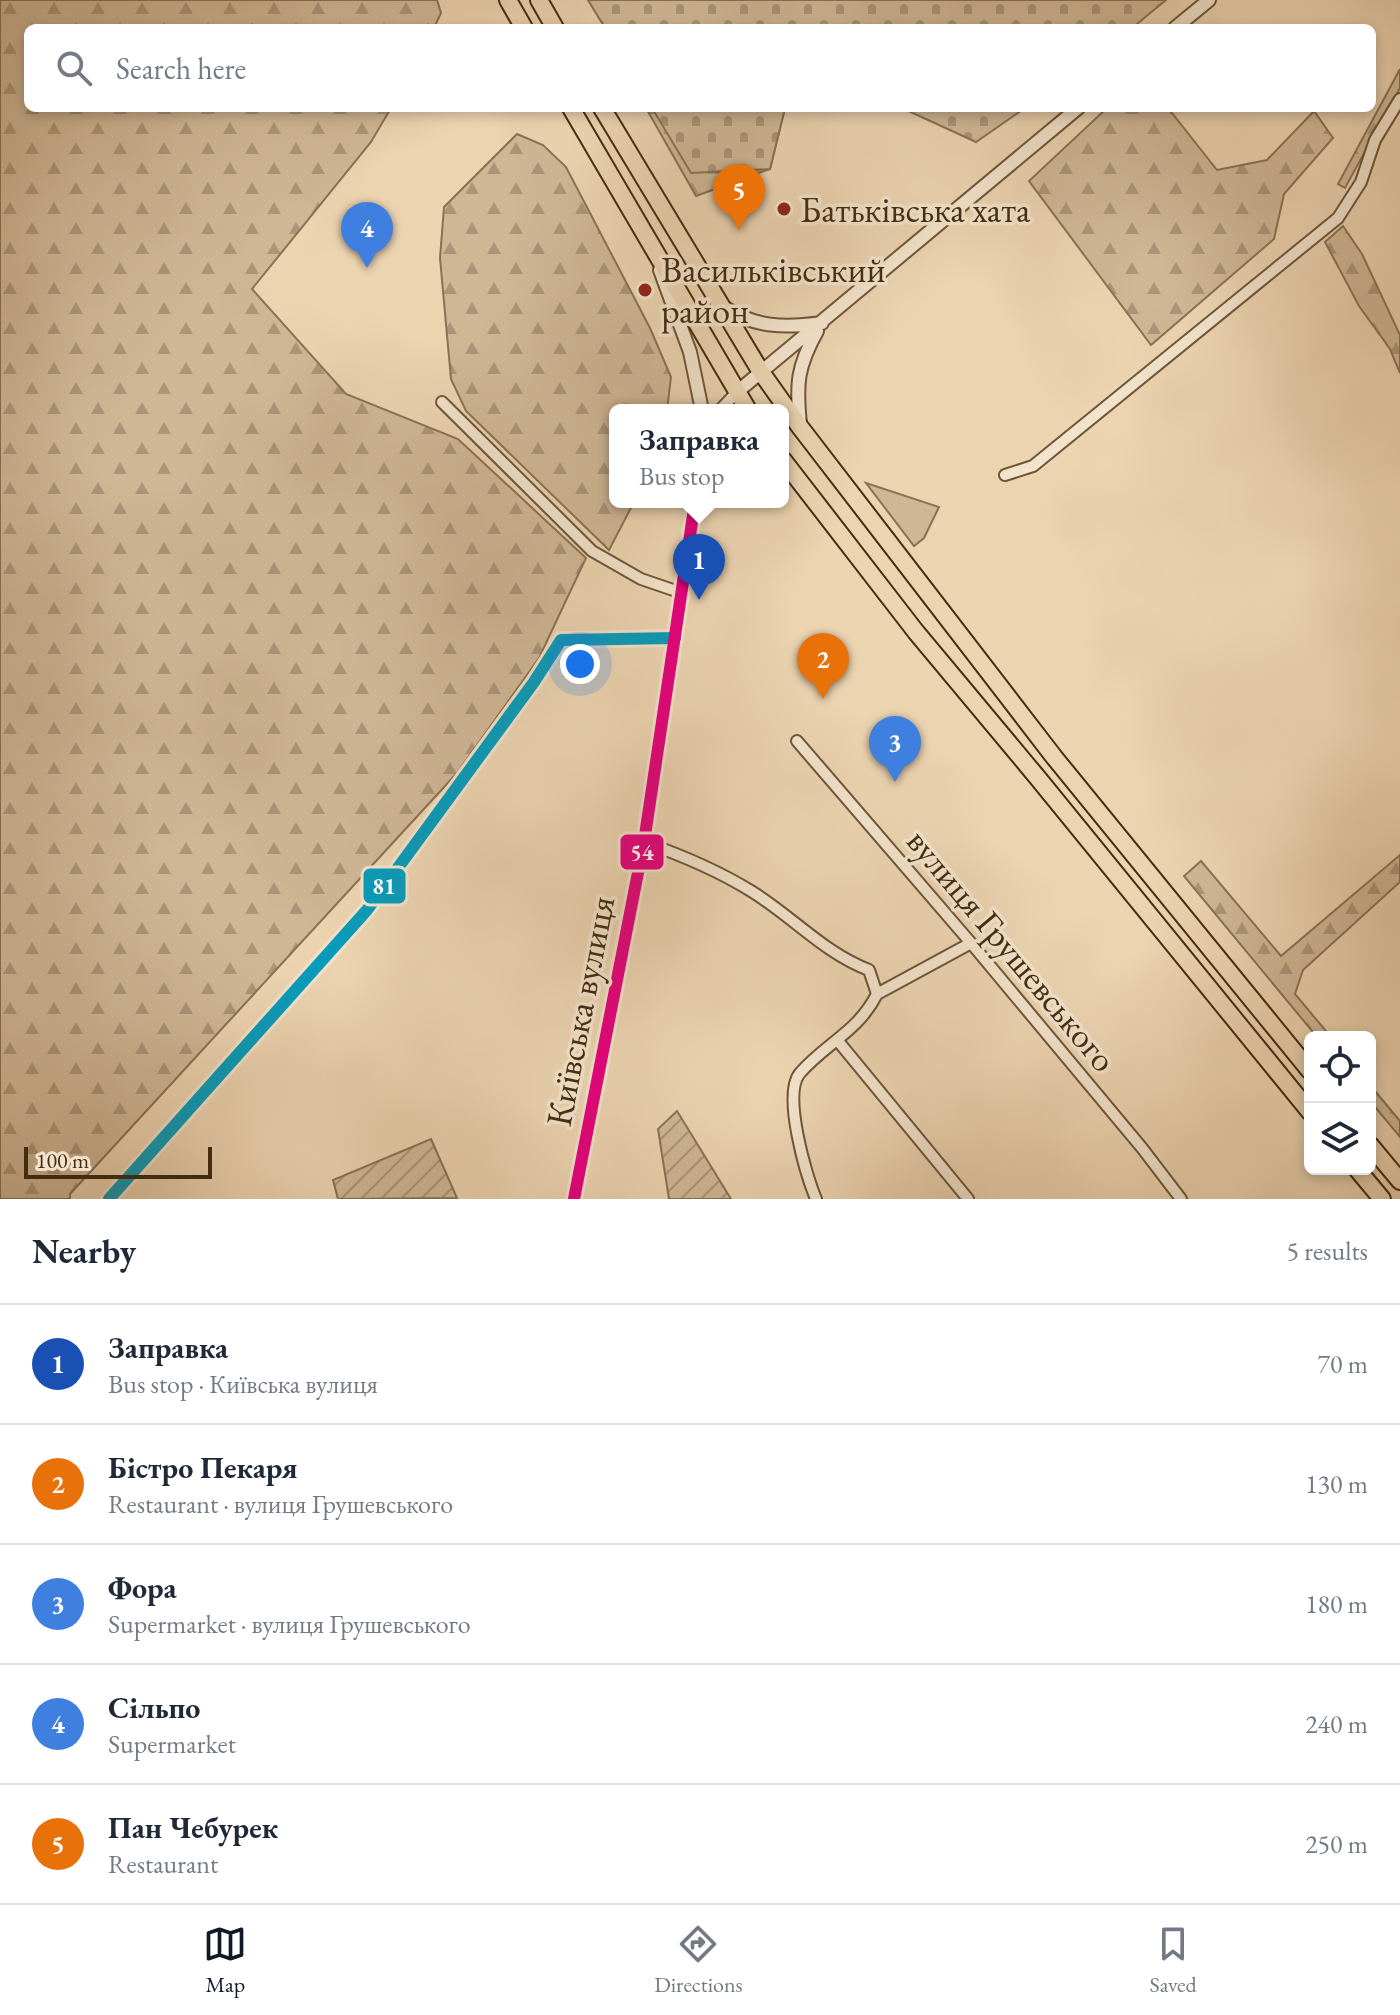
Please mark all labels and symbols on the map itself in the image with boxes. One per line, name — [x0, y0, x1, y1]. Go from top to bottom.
pin: 5 — [713, 164, 765, 230]
place label: Батьківська хата — [800, 186, 1031, 233]
marker: Батьківська хата — [775, 200, 793, 218]
pin: 4 — [341, 202, 393, 268]
place label: Васильківський район — [661, 246, 886, 334]
marker: Васильківський район — [636, 281, 654, 299]
pin: 1 — [673, 534, 725, 600]
pin: 2 — [797, 633, 849, 699]
your location — [560, 644, 600, 684]
pin: 3 — [869, 716, 921, 782]
street label: вулиця Грушевського — [896, 819, 1128, 1081]
line badge: 54 — [619, 833, 665, 871]
text: 54 — [630, 838, 654, 867]
line badge: 81 — [362, 867, 407, 905]
text: 81 — [372, 872, 396, 901]
street label: Київська вулиця — [535, 892, 625, 1130]
scale bar — [24, 1143, 212, 1179]

